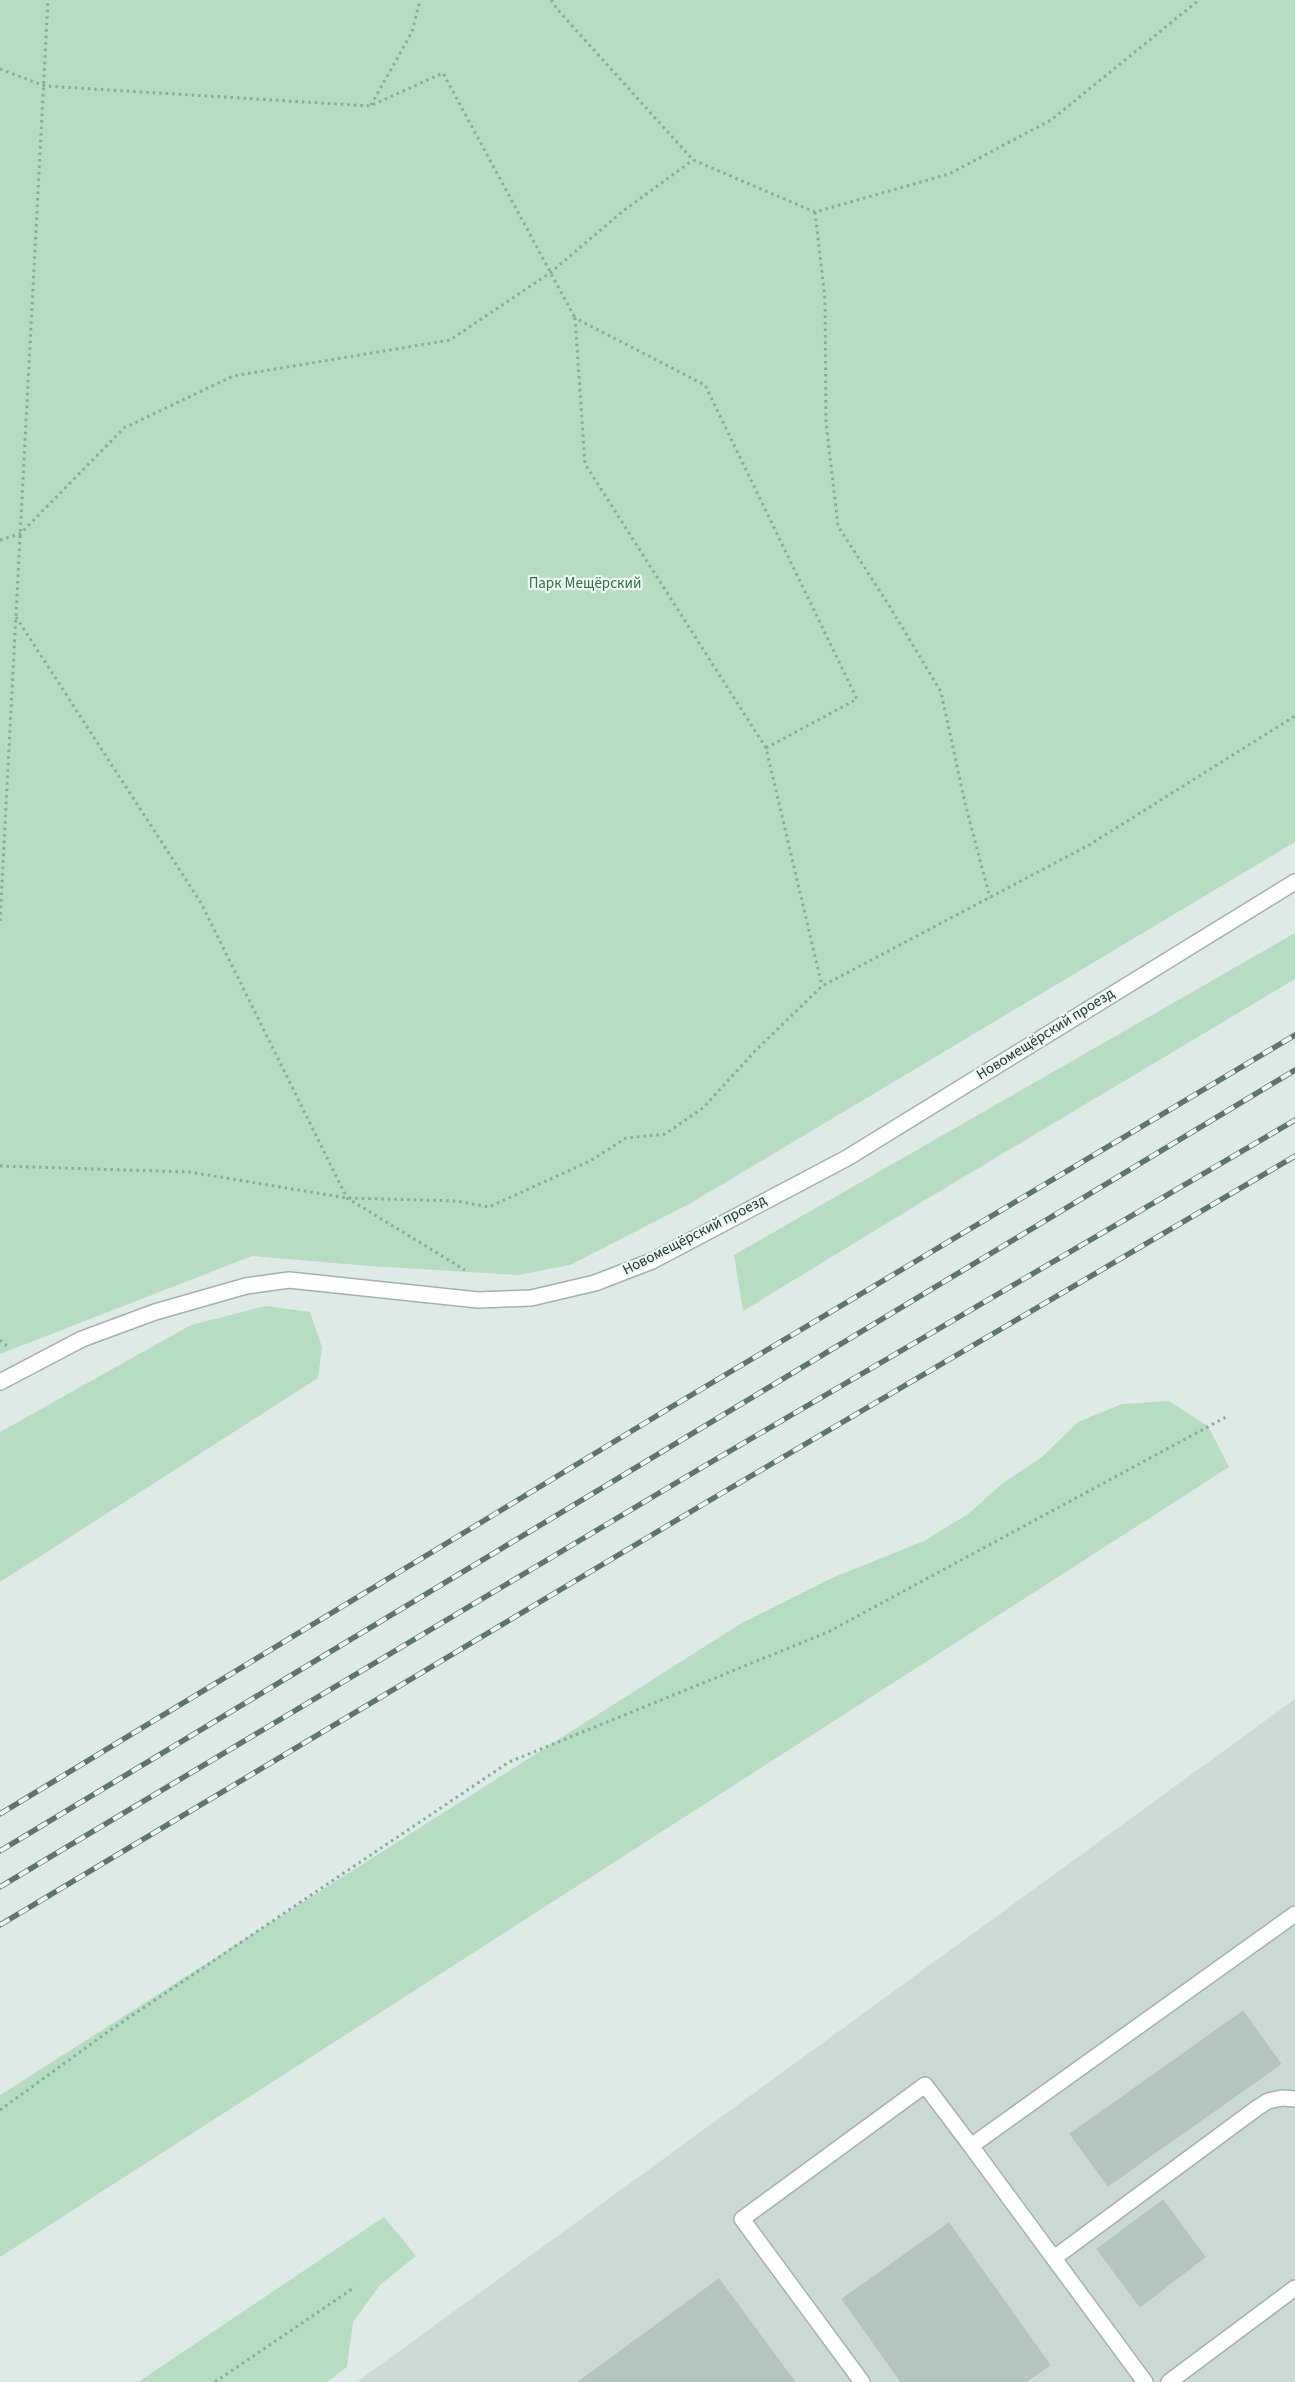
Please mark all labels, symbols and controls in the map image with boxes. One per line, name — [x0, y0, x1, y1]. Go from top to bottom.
park label: Парк Мещёрский — [529, 576, 641, 594]
street label: Новомещёрский проезд — [974, 985, 1118, 1085]
street label: Новомещёрский проезд — [620, 1192, 770, 1280]

